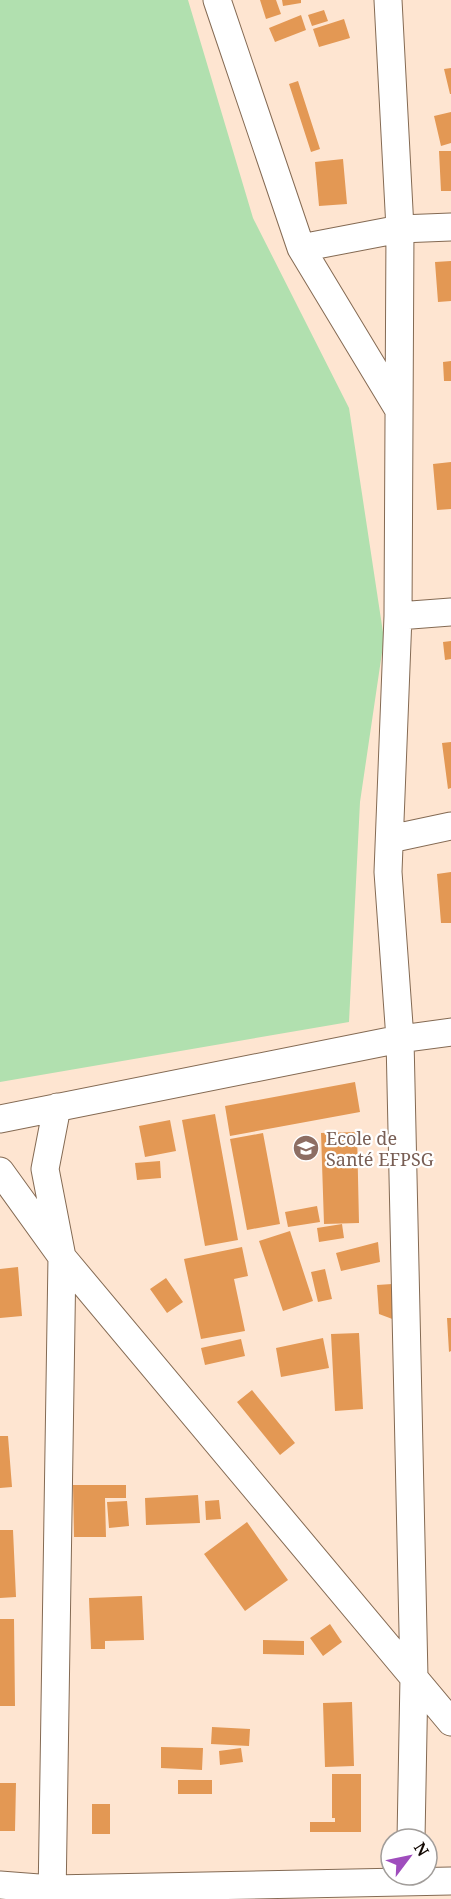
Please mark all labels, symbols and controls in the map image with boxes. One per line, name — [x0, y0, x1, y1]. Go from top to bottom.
place label: Ecole de Santé EFPSG — [326, 1126, 434, 1171]
school or university icon: Ecole de Santé EFPSG — [291, 1133, 321, 1163]
north arrow — [379, 1827, 439, 1887]
text: N — [409, 1838, 435, 1861]

